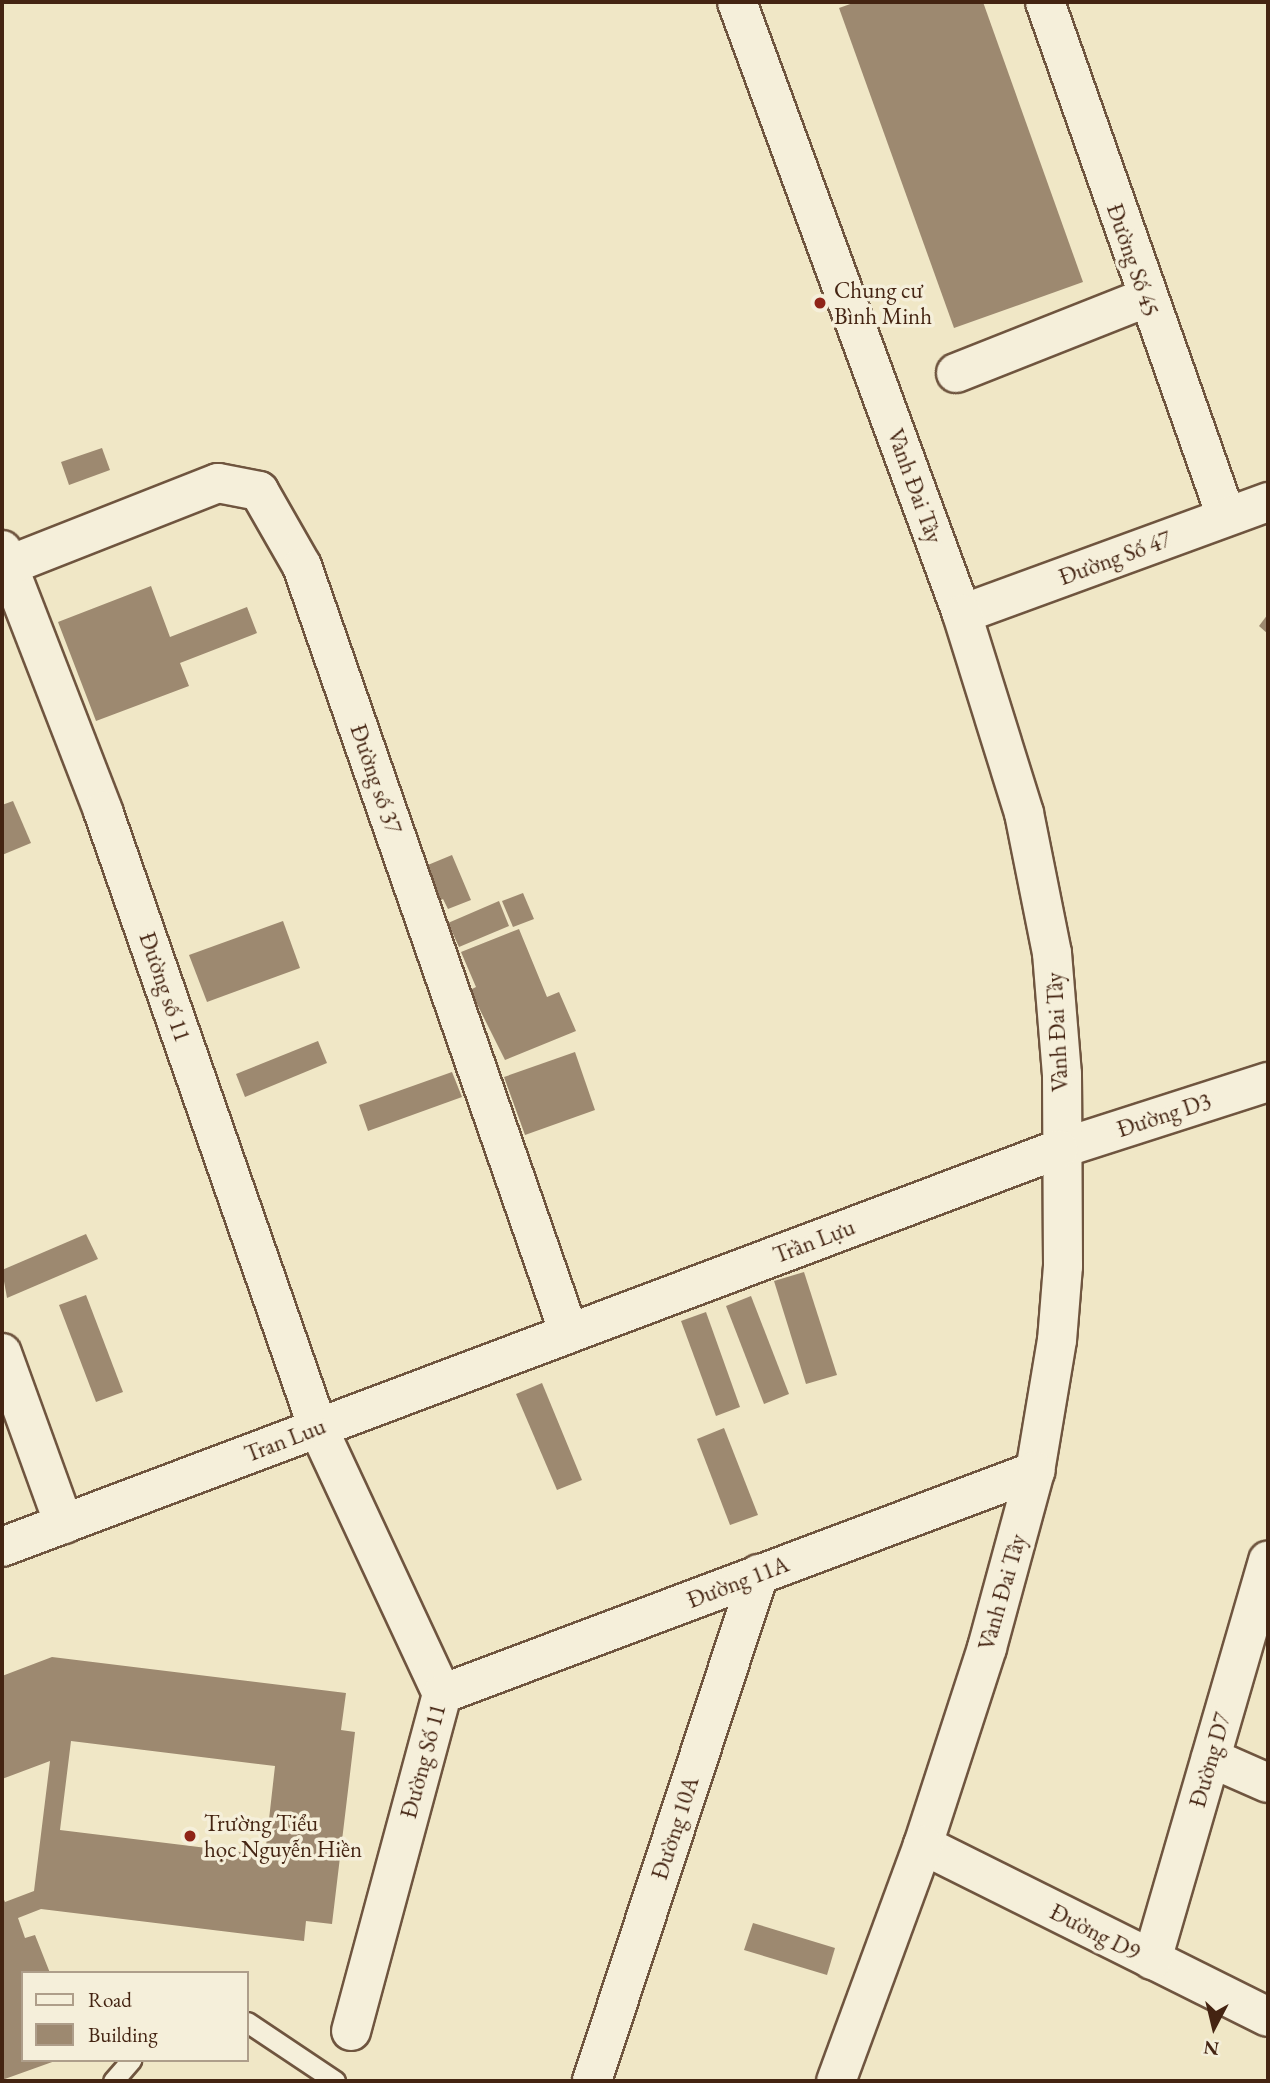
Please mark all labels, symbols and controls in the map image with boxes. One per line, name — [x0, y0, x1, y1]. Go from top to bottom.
street label: Đường Số 45 — [1101, 200, 1165, 320]
place label: Chung cư Bình Minh — [834, 276, 932, 330]
marker: Chung cư Bình Minh — [812, 295, 828, 311]
street label: Vành Đai Tây — [882, 425, 948, 547]
street label: Đường Số 47 — [1055, 525, 1175, 591]
street label: Đường số 37 — [344, 721, 408, 837]
street label: Đường số 11 — [133, 929, 197, 1045]
street label: Vành Đai Tây — [1040, 972, 1074, 1092]
street label: Đường D3 — [1114, 1087, 1214, 1143]
street label: Trần Lựu — [769, 1213, 859, 1269]
street label: Tran Luu — [241, 1412, 329, 1468]
street label: Vành Đai Tây — [972, 1531, 1032, 1653]
street label: Đường 11A — [683, 1550, 793, 1614]
street label: Đường Số 11 — [394, 1701, 452, 1821]
street label: Đường D7 — [1183, 1710, 1237, 1810]
street label: Đường 10A — [645, 1773, 705, 1883]
place label: Trường Tiểu học Nguyễn Hiền — [204, 1809, 362, 1863]
marker: Trường Tiểu học Nguyễn Hiền — [182, 1828, 198, 1844]
street label: Đường D9 — [1046, 1898, 1144, 1966]
legend — [21, 1971, 248, 2062]
text: Road — [88, 1986, 132, 2013]
north arrow — [1179, 1992, 1249, 2062]
text: Building — [88, 2021, 158, 2048]
text: N — [1202, 2035, 1221, 2062]

